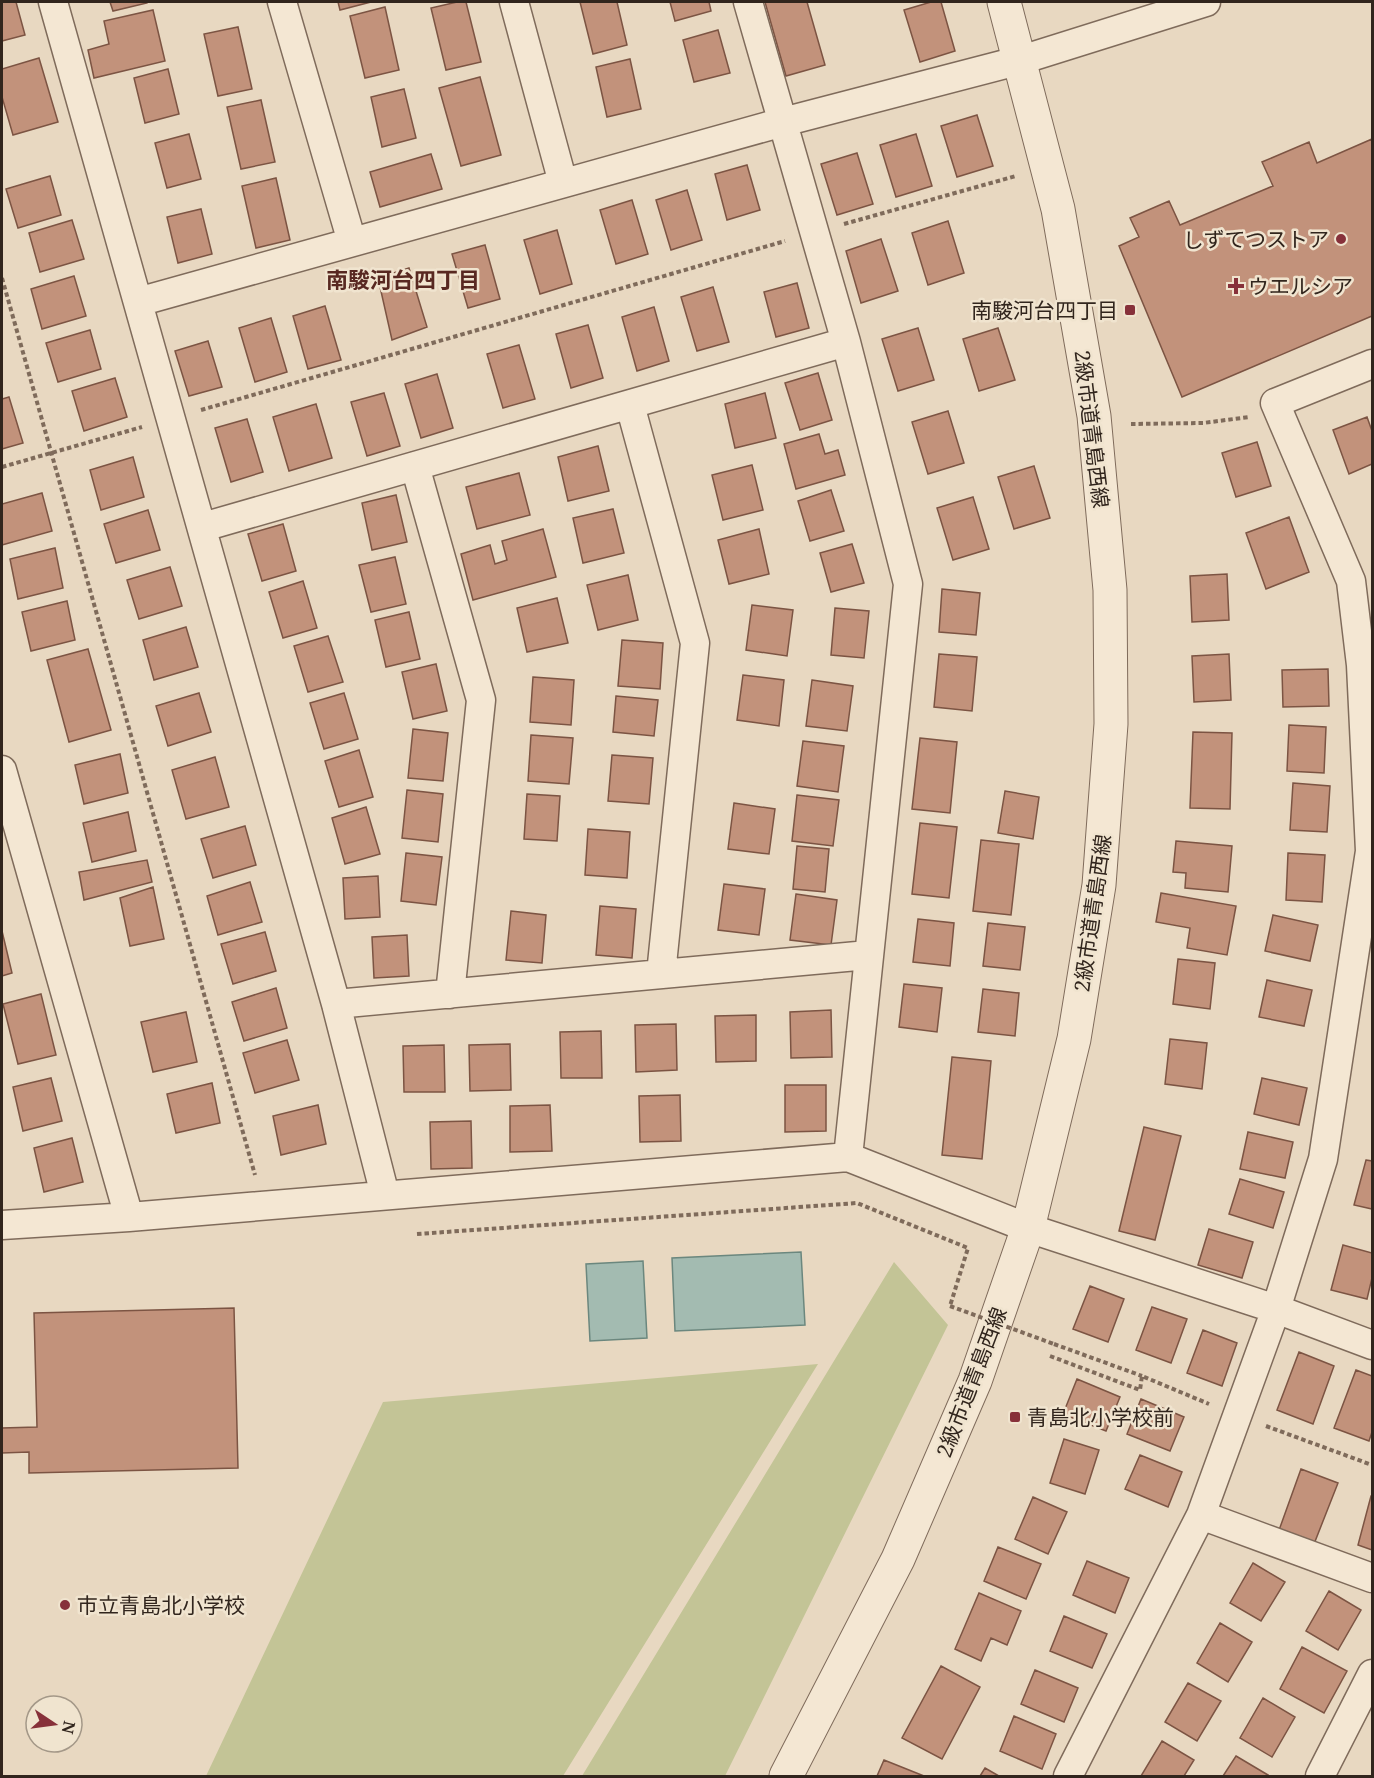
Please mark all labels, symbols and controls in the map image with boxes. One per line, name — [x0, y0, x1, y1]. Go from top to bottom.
place label: しずてつストア — [1183, 225, 1329, 253]
marker: しずてつストア — [1334, 232, 1348, 246]
district label: 南駿河台四丁目 — [326, 264, 480, 294]
place label: ウエルシア — [1248, 272, 1353, 300]
marker: ウエルシア — [1229, 279, 1243, 293]
place label: 南駿河台四丁目 — [971, 296, 1118, 324]
marker: 南駿河台四丁目 — [1123, 303, 1137, 317]
street label: 2級市道青島西線 — [1068, 349, 1116, 509]
street label: 2級市道青島西線 — [1067, 832, 1117, 994]
street label: 2級市道青島西線 — [929, 1303, 1013, 1461]
place label: 青島北小学校前 — [1027, 1403, 1174, 1431]
marker: 青島北小学校前 — [1008, 1410, 1022, 1424]
place label: 市立青島北小学校 — [77, 1591, 245, 1619]
marker: 市立青島北小学校 — [58, 1598, 72, 1612]
north arrow — [24, 1694, 84, 1754]
text: N — [56, 1719, 81, 1736]

